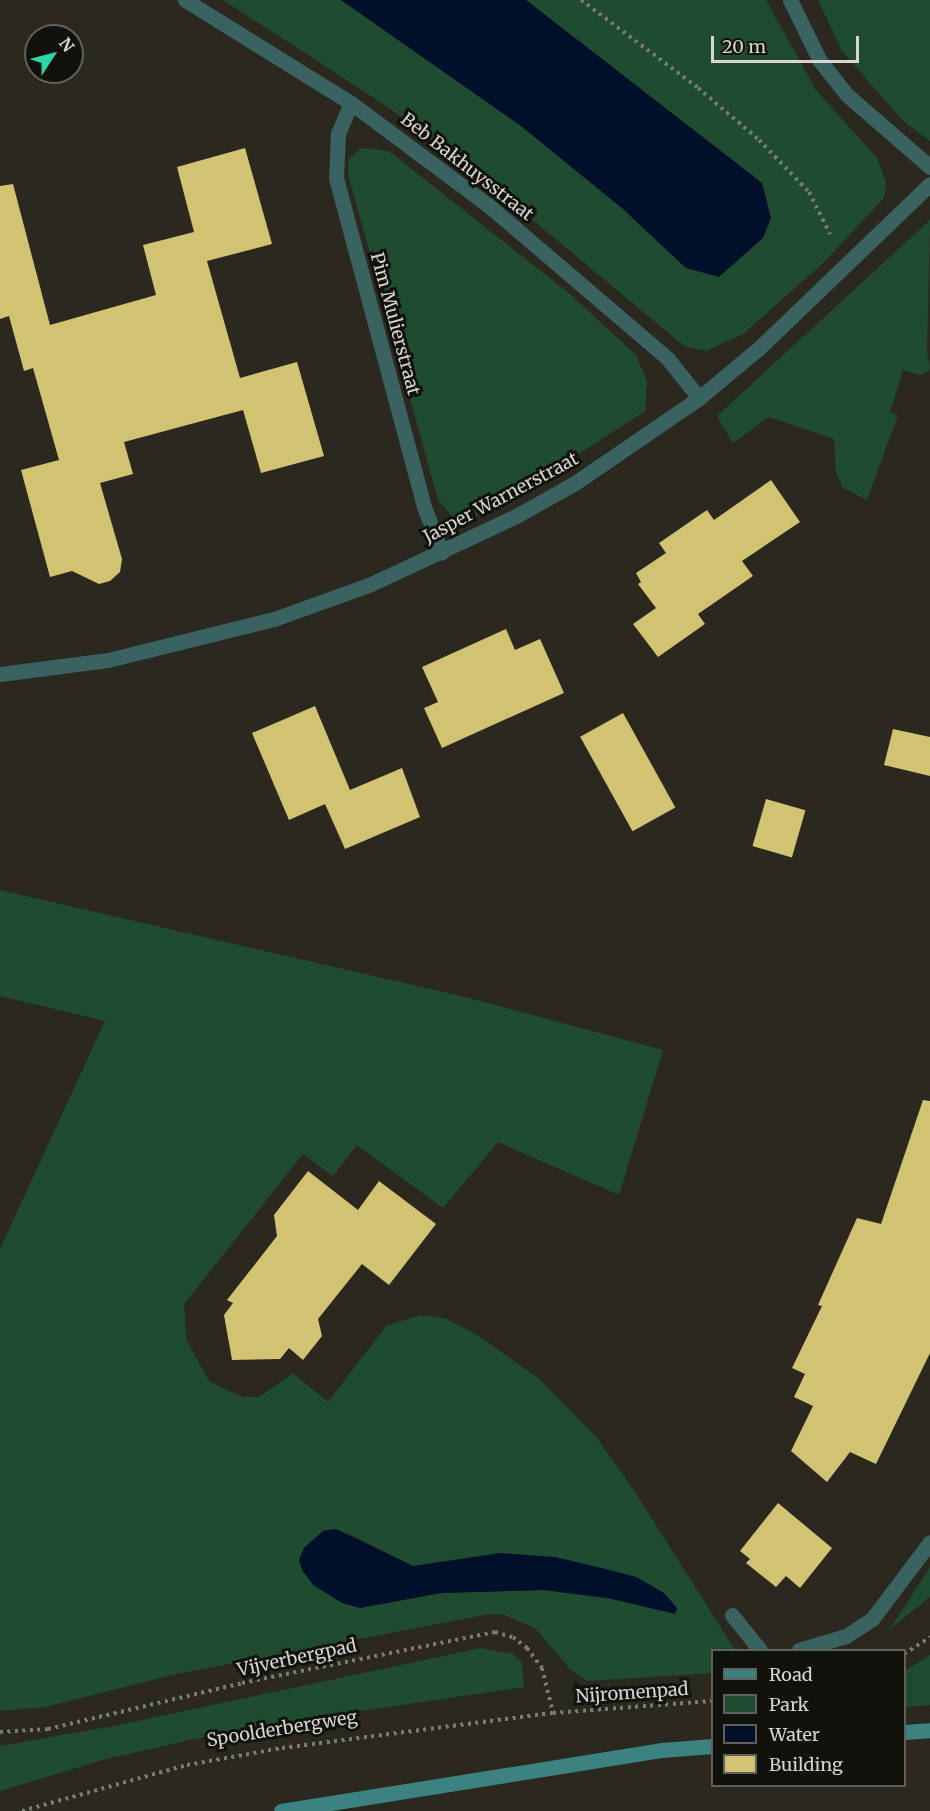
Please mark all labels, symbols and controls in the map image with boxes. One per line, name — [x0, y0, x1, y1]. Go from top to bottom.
north arrow — [24, 24, 84, 84]
scale bar — [714, 24, 862, 62]
text: N — [55, 34, 79, 56]
text: 20 m — [722, 35, 766, 58]
street label: Beb Bakhuysstraat — [396, 109, 538, 225]
street label: Pim Mulierstraat — [366, 250, 424, 398]
street label: Jasper Warnerstraat — [420, 448, 582, 548]
street label: Vijverbergpad — [235, 1635, 359, 1681]
legend — [711, 1649, 906, 1787]
text: Road — [769, 1663, 813, 1686]
street label: Nijromenpad — [575, 1678, 689, 1708]
text: Park — [769, 1693, 809, 1716]
street label: Spoolderbergweg — [205, 1706, 359, 1752]
text: Water — [769, 1723, 820, 1746]
text: Building — [769, 1753, 843, 1776]

